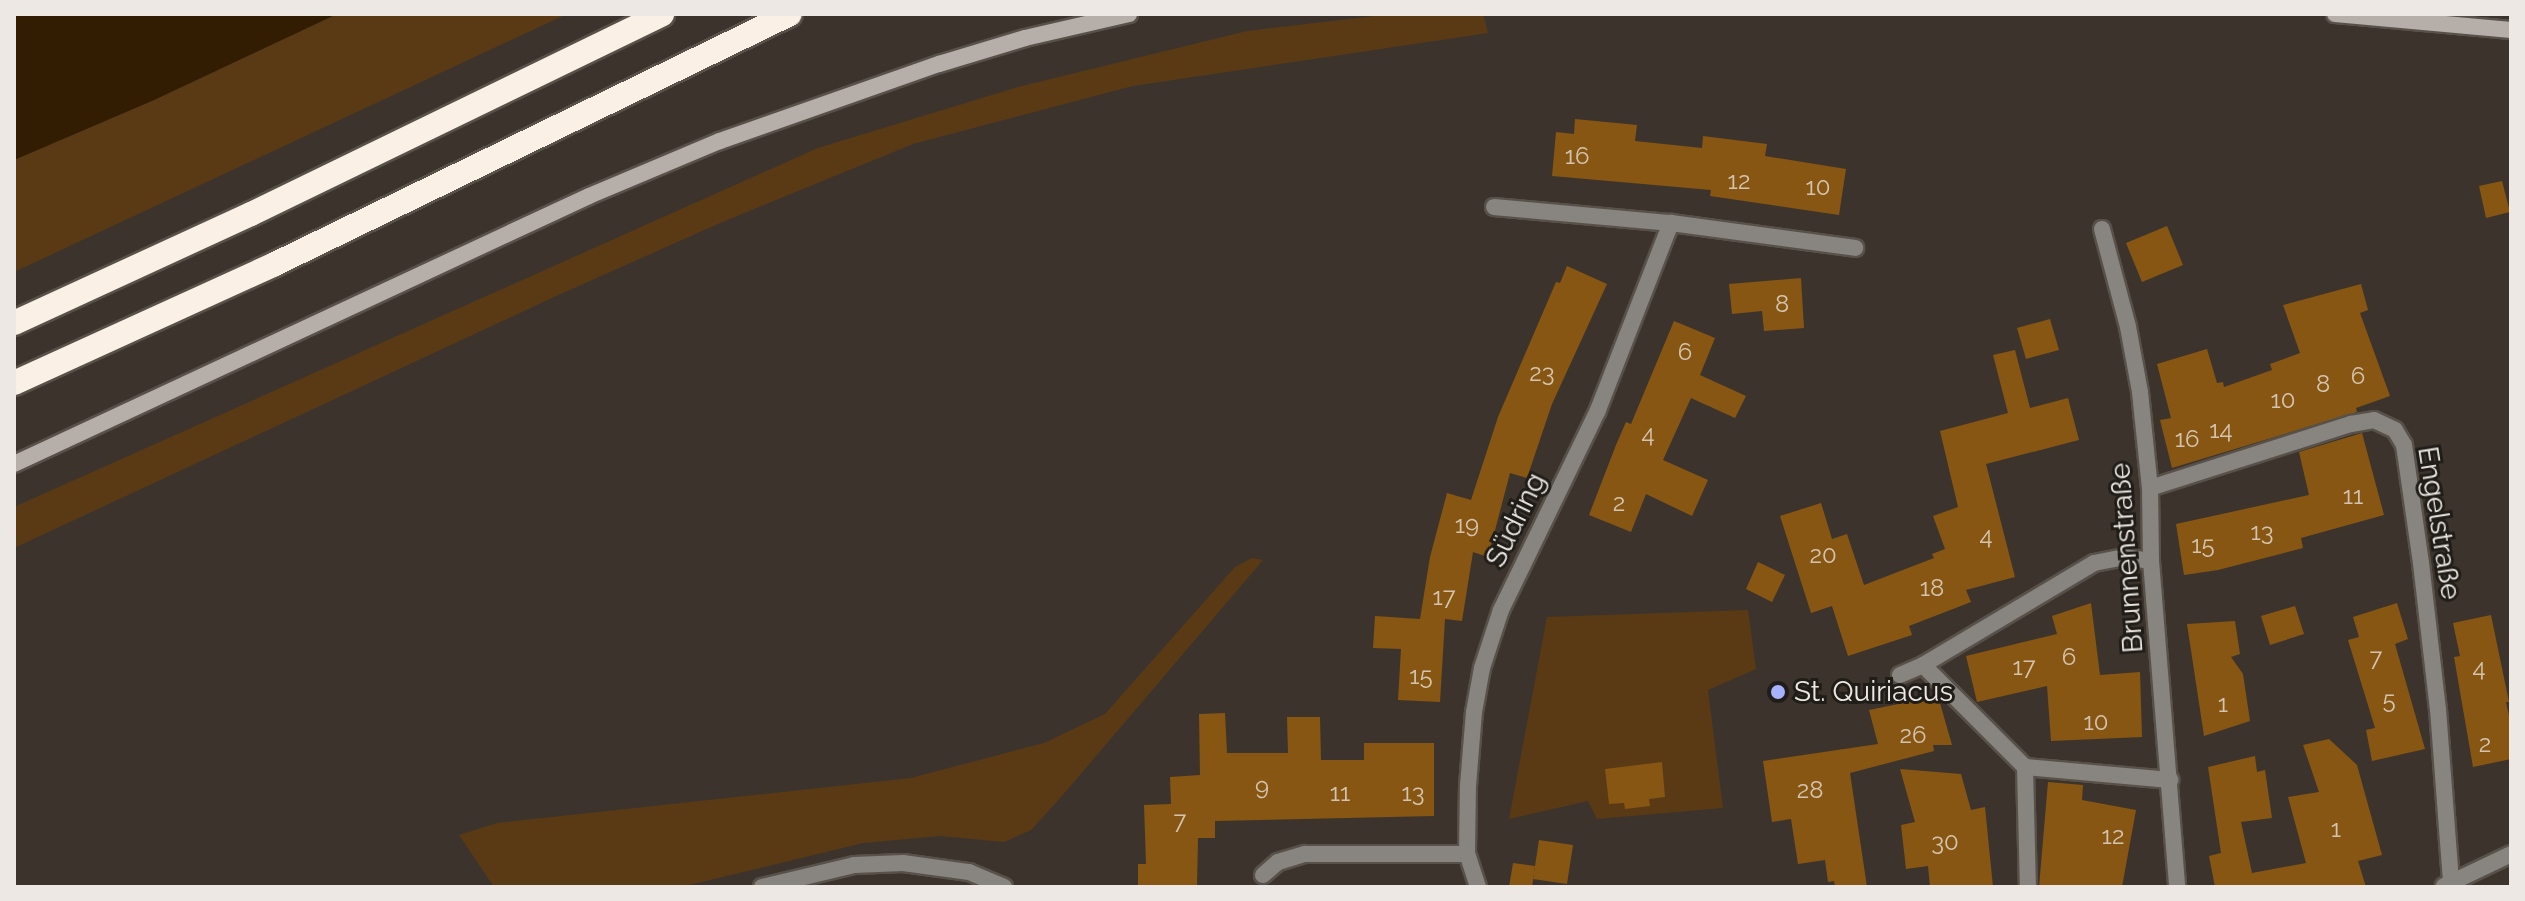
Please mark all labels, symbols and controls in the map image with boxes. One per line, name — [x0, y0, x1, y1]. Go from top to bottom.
house number: 16 — [1565, 142, 1589, 170]
house number: 12 — [1728, 167, 1750, 195]
house number: 10 — [1806, 173, 1830, 201]
house number: 8 — [1775, 290, 1789, 318]
house number: 6 — [1678, 338, 1692, 366]
house number: 23 — [1529, 359, 1555, 387]
house number: 6 — [2351, 362, 2365, 390]
house number: 8 — [2316, 370, 2330, 398]
house number: 10 — [2271, 386, 2295, 414]
house number: 14 — [2209, 416, 2233, 444]
house number: 4 — [1641, 420, 1655, 448]
house number: 16 — [2175, 425, 2199, 453]
street label: Engelstraße — [2410, 444, 2468, 602]
street label: Brunnenstraße — [2104, 462, 2150, 654]
street label: Südring — [1479, 467, 1553, 573]
house number: 11 — [2343, 482, 2363, 510]
house number: 2 — [1613, 489, 1625, 517]
house number: 19 — [1455, 511, 1479, 539]
house number: 13 — [2250, 518, 2274, 546]
house number: 4 — [1979, 522, 1993, 550]
house number: 15 — [2191, 531, 2215, 559]
house number: 20 — [1809, 541, 1837, 569]
house number: 18 — [1920, 574, 1944, 602]
house number: 17 — [1433, 583, 1455, 611]
house number: 6 — [2062, 643, 2076, 671]
house number: 7 — [2370, 644, 2382, 672]
house number: 17 — [2013, 653, 2035, 681]
house number: 4 — [2472, 654, 2486, 682]
house number: 15 — [1409, 662, 1433, 690]
place label: St. Quiriacus — [1794, 675, 1953, 709]
marker: St. Quiriacus — [1769, 683, 1787, 701]
house number: 5 — [2382, 686, 2396, 714]
house number: 1 — [2218, 690, 2228, 718]
house number: 10 — [2084, 708, 2108, 736]
house number: 26 — [1900, 721, 1926, 749]
house number: 2 — [2479, 730, 2491, 758]
house number: 9 — [1255, 773, 1269, 801]
house number: 28 — [1797, 776, 1823, 804]
house number: 11 — [1330, 779, 1350, 807]
house number: 13 — [1401, 779, 1425, 807]
house number: 7 — [1174, 807, 1186, 835]
house number: 1 — [2331, 815, 2341, 843]
house number: 12 — [2102, 822, 2124, 850]
house number: 30 — [1931, 828, 1959, 856]

